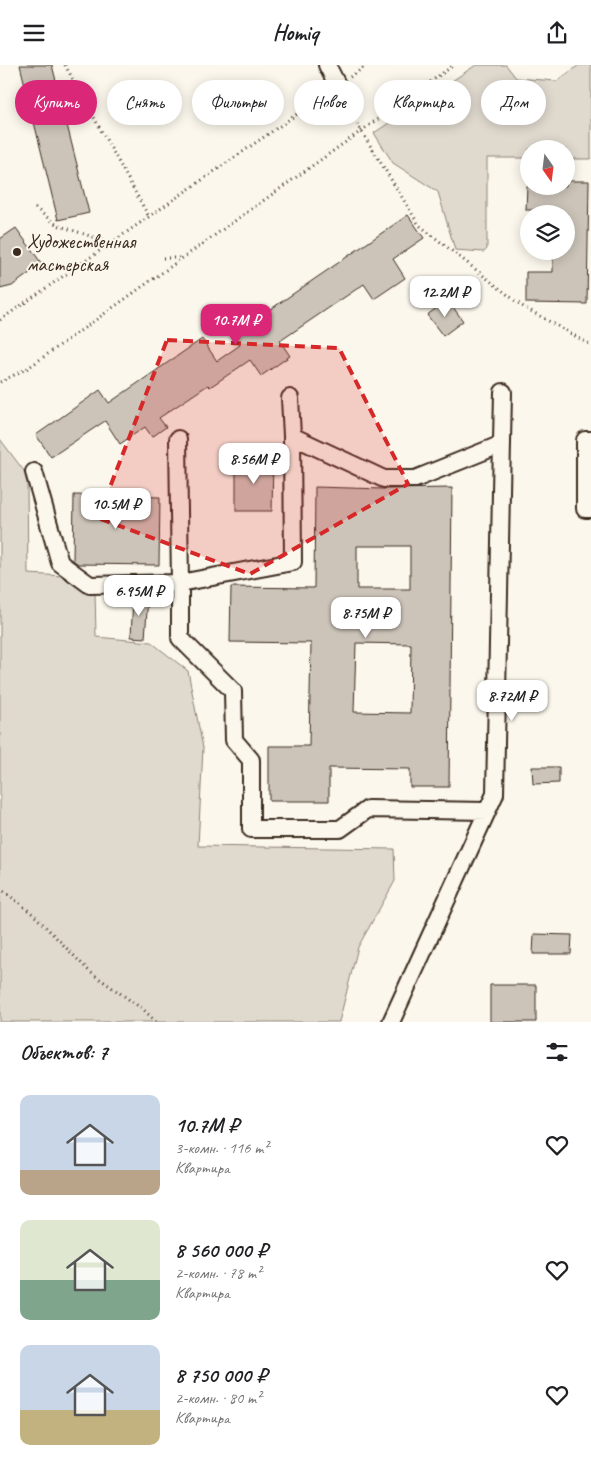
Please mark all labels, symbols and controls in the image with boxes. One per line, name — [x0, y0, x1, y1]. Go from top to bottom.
icon: menu — [20, 19, 48, 47]
text: Homiq — [273, 19, 318, 47]
icon: share — [543, 19, 571, 47]
chip: Купить — [15, 80, 97, 125]
chip: Снять — [107, 80, 182, 125]
chip: Фильтры — [192, 80, 284, 125]
chip: Новое — [294, 80, 364, 125]
chip: Квартира — [374, 80, 471, 125]
chip: Дом — [481, 80, 546, 125]
north arrow — [520, 140, 575, 195]
map controls — [520, 140, 575, 260]
button: layers — [520, 205, 575, 260]
place label: Художественная мастерская — [27, 229, 138, 277]
marker: Художественная мастерская — [11, 246, 23, 258]
pin: 12.2M ₽ — [399, 275, 491, 318]
text: 12.2M ₽ — [421, 282, 469, 302]
pin: 10.7M ₽ — [190, 303, 282, 346]
text: 10.7M ₽ — [212, 310, 260, 330]
pin: 8.56M ₽ — [208, 443, 300, 485]
text: 8.56M ₽ — [230, 449, 278, 469]
pin: 10.5M ₽ — [70, 487, 162, 530]
text: 10.5M ₽ — [92, 494, 140, 514]
pin: 6.95M ₽ — [93, 575, 185, 617]
text: 6.95M ₽ — [115, 581, 163, 601]
pin: 8.75M ₽ — [320, 597, 412, 639]
text: 8.75M ₽ — [342, 603, 390, 623]
pin: 8.72M ₽ — [466, 679, 558, 722]
text: 8.72M ₽ — [488, 686, 536, 706]
icon: filters — [543, 1038, 571, 1066]
text: Объектов: 7 — [20, 1039, 108, 1065]
text: 10.7M ₽ — [175, 1112, 239, 1138]
icon: home — [60, 1115, 120, 1175]
icon: heart — [543, 1131, 571, 1159]
text: 3-комн. · 116 m² — [175, 1138, 268, 1158]
text: Квартира — [175, 1158, 230, 1178]
text: 8 560 000 ₽ — [175, 1237, 267, 1263]
icon: home — [60, 1240, 120, 1300]
icon: heart — [543, 1256, 571, 1284]
text: 2-комн. · 78 m² — [175, 1263, 261, 1283]
text: Квартира — [175, 1283, 230, 1303]
text: 8 750 000 ₽ — [175, 1362, 267, 1388]
icon: home — [60, 1365, 120, 1425]
icon: heart — [543, 1381, 571, 1409]
text: 2-комн. · 80 m² — [175, 1388, 261, 1408]
text: Квартира — [175, 1408, 230, 1428]

